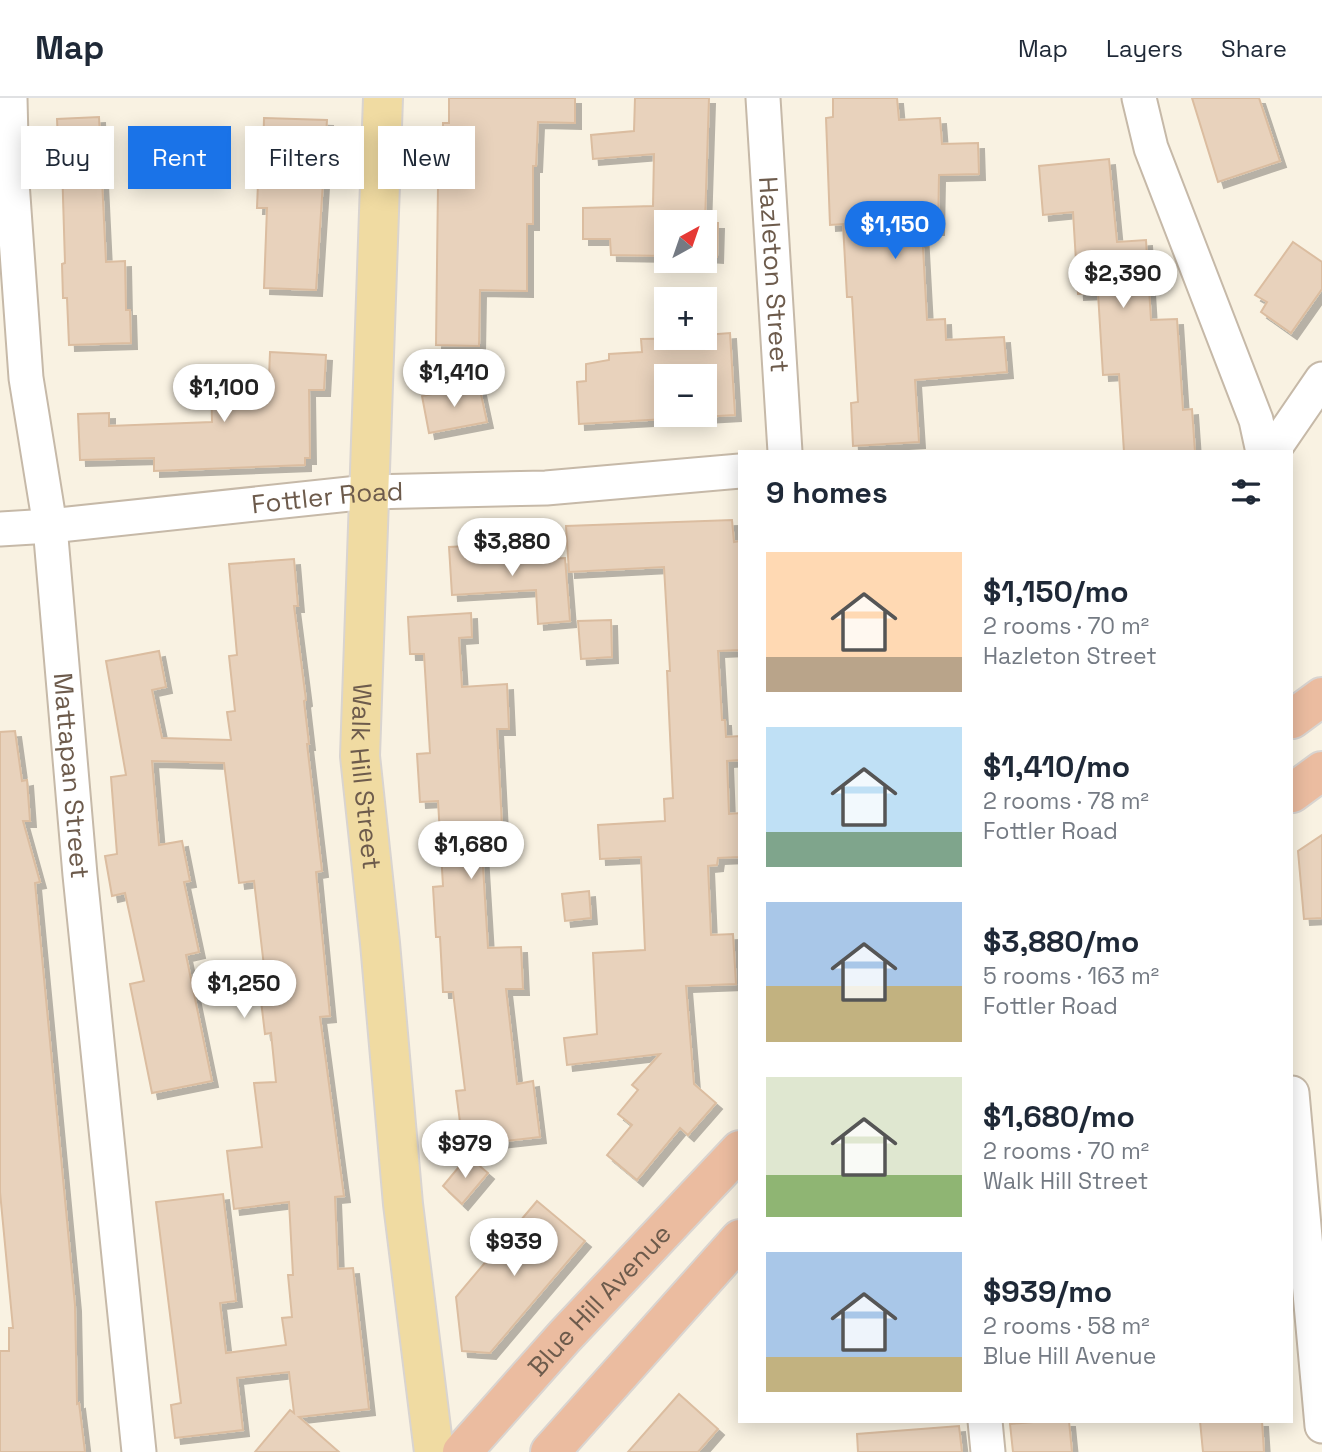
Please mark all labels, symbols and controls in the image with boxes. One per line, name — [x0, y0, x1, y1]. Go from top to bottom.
text: Map — [35, 27, 104, 69]
text: Map — [1018, 33, 1068, 64]
text: Layers — [1106, 33, 1183, 64]
text: Share — [1221, 33, 1287, 64]
chip: Buy — [21, 126, 114, 189]
chip: Rent — [128, 126, 231, 189]
chip: Filters — [245, 126, 364, 189]
chip: New — [378, 126, 475, 189]
street label: Hazleton Street — [751, 176, 797, 374]
pin: $1,150 — [838, 202, 952, 261]
text: $1,150 — [861, 209, 930, 239]
north arrow — [654, 210, 718, 273]
map controls — [654, 210, 717, 427]
pin: $2,390 — [1066, 250, 1180, 310]
text: $2,390 — [1084, 258, 1162, 288]
button: + — [654, 287, 717, 350]
pin: $1,410 — [397, 350, 511, 409]
text: $1,410 — [419, 357, 489, 387]
pin: $1,100 — [167, 364, 281, 424]
button: − — [654, 364, 717, 427]
text: $1,100 — [189, 372, 259, 402]
text: 9 homes — [766, 473, 888, 512]
icon: filters — [1227, 473, 1265, 511]
street label: Fottler Road — [250, 474, 404, 521]
pin: $3,880 — [455, 518, 569, 578]
text: $3,880 — [473, 526, 551, 556]
text: $1,150/mo — [983, 572, 1129, 611]
icon: home — [822, 580, 906, 664]
text: 2 rooms · 70 m² — [983, 611, 1149, 641]
text: Hazleton Street — [983, 641, 1157, 671]
street label: Mattapan Street — [46, 671, 97, 880]
street label: Walk Hill Street — [342, 683, 389, 871]
text: $1,410/mo — [983, 747, 1130, 786]
icon: home — [822, 755, 906, 839]
text: 2 rooms · 78 m² — [983, 786, 1149, 816]
text: Fottler Road — [983, 816, 1118, 846]
pin: $1,680 — [414, 822, 528, 881]
text: $1,680 — [434, 829, 508, 859]
text: $3,880/mo — [983, 922, 1139, 961]
icon: home — [822, 930, 906, 1014]
pin: $1,250 — [187, 960, 301, 1020]
text: 5 rooms · 163 m² — [983, 961, 1159, 991]
text: $1,250 — [207, 968, 281, 998]
text: Fottler Road — [983, 991, 1118, 1021]
text: $1,680/mo — [983, 1097, 1135, 1136]
icon: home — [822, 1105, 906, 1189]
pin: $979 — [424, 1121, 506, 1180]
text: $979 — [438, 1128, 492, 1158]
text: 2 rooms · 70 m² — [983, 1136, 1149, 1166]
text: Walk Hill Street — [983, 1166, 1148, 1196]
street label: Blue Hill Avenue — [520, 1217, 679, 1383]
pin: $939 — [473, 1218, 555, 1278]
text: $939 — [486, 1226, 542, 1256]
text: $939/mo — [983, 1272, 1112, 1311]
icon: home — [822, 1280, 906, 1364]
text: 2 rooms · 58 m² — [983, 1311, 1150, 1341]
text: Blue Hill Avenue — [983, 1341, 1156, 1371]

